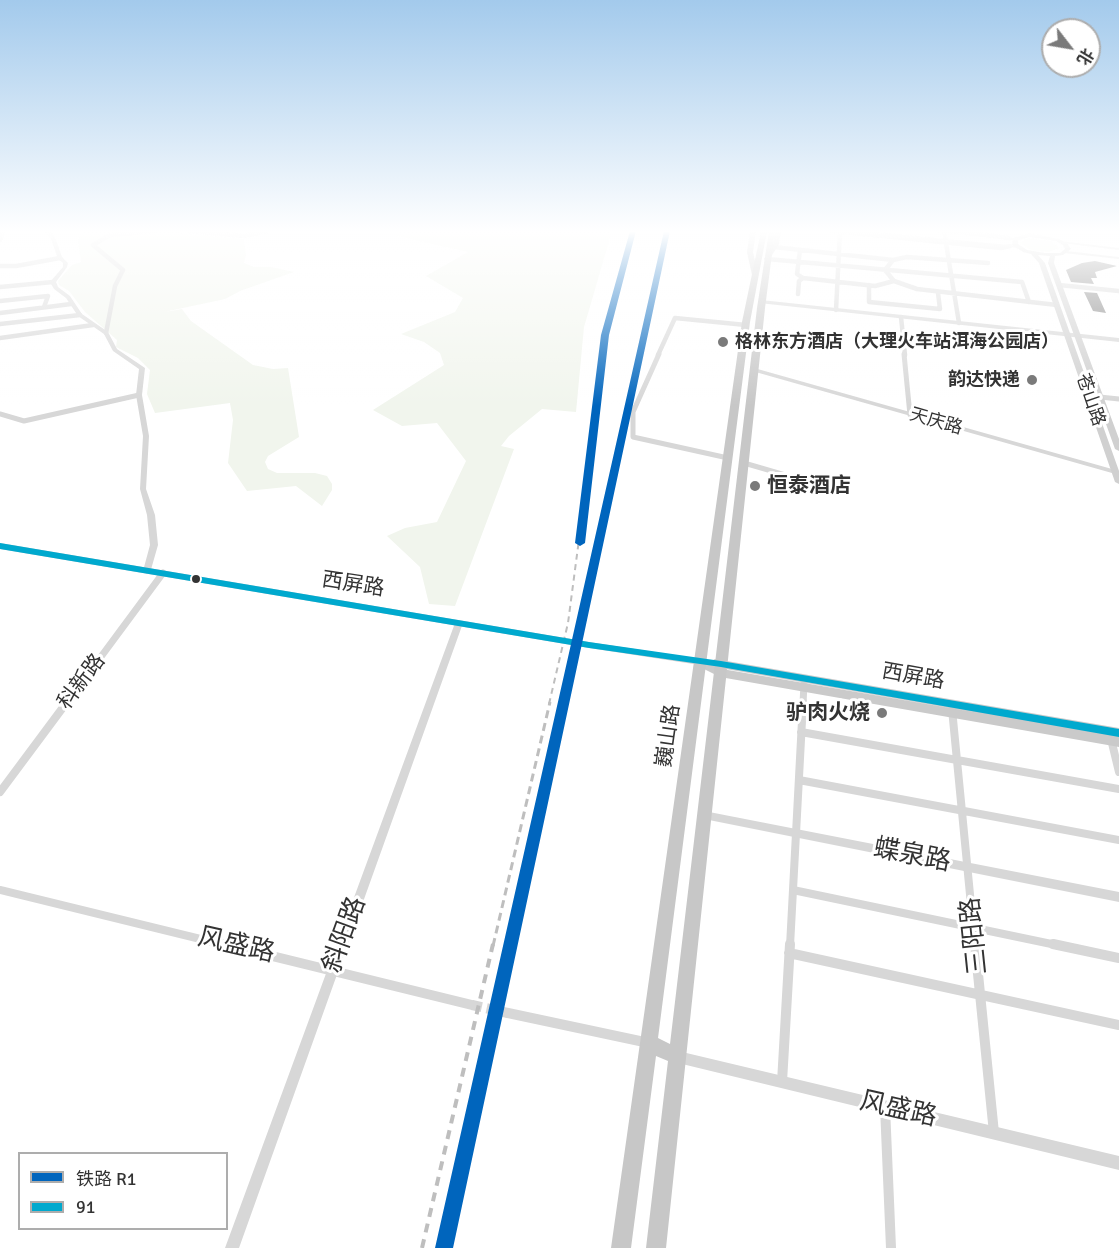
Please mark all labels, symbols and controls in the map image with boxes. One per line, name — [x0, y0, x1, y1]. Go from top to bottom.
north arrow — [1041, 18, 1101, 78]
text: 北 — [1072, 44, 1097, 68]
place label: 格林东方酒店（大理火车站洱海公园店） — [735, 331, 1059, 353]
marker: 格林东方酒店（大理火车站洱海公园店） — [716, 335, 730, 349]
place label: 韵达快递 — [948, 369, 1020, 391]
street label: 苍山路 — [1071, 371, 1109, 429]
marker: 韵达快递 — [1025, 373, 1039, 387]
street label: 天庆路 — [907, 404, 965, 440]
place label: 恒泰酒店 — [767, 473, 851, 499]
marker: 恒泰酒店 — [748, 479, 762, 493]
street label: 西屏路 — [320, 568, 386, 602]
unlabelled marker — [190, 573, 202, 585]
street label: 科新路 — [53, 649, 111, 715]
street label: 西屏路 — [880, 659, 946, 695]
place label: 驴肉火烧 — [786, 700, 870, 726]
street label: 巍山路 — [652, 703, 686, 769]
marker: 驴肉火烧 — [875, 706, 889, 720]
street label: 蝶泉路 — [871, 833, 953, 879]
street label: 斜阳路 — [317, 893, 373, 977]
street label: 三阳路 — [955, 896, 995, 976]
street label: 风盛路 — [194, 922, 278, 970]
street label: 风盛路 — [856, 1086, 940, 1134]
legend — [18, 1152, 228, 1230]
text: 铁路 R1 — [76, 1168, 137, 1190]
text: 91 — [76, 1196, 95, 1218]

